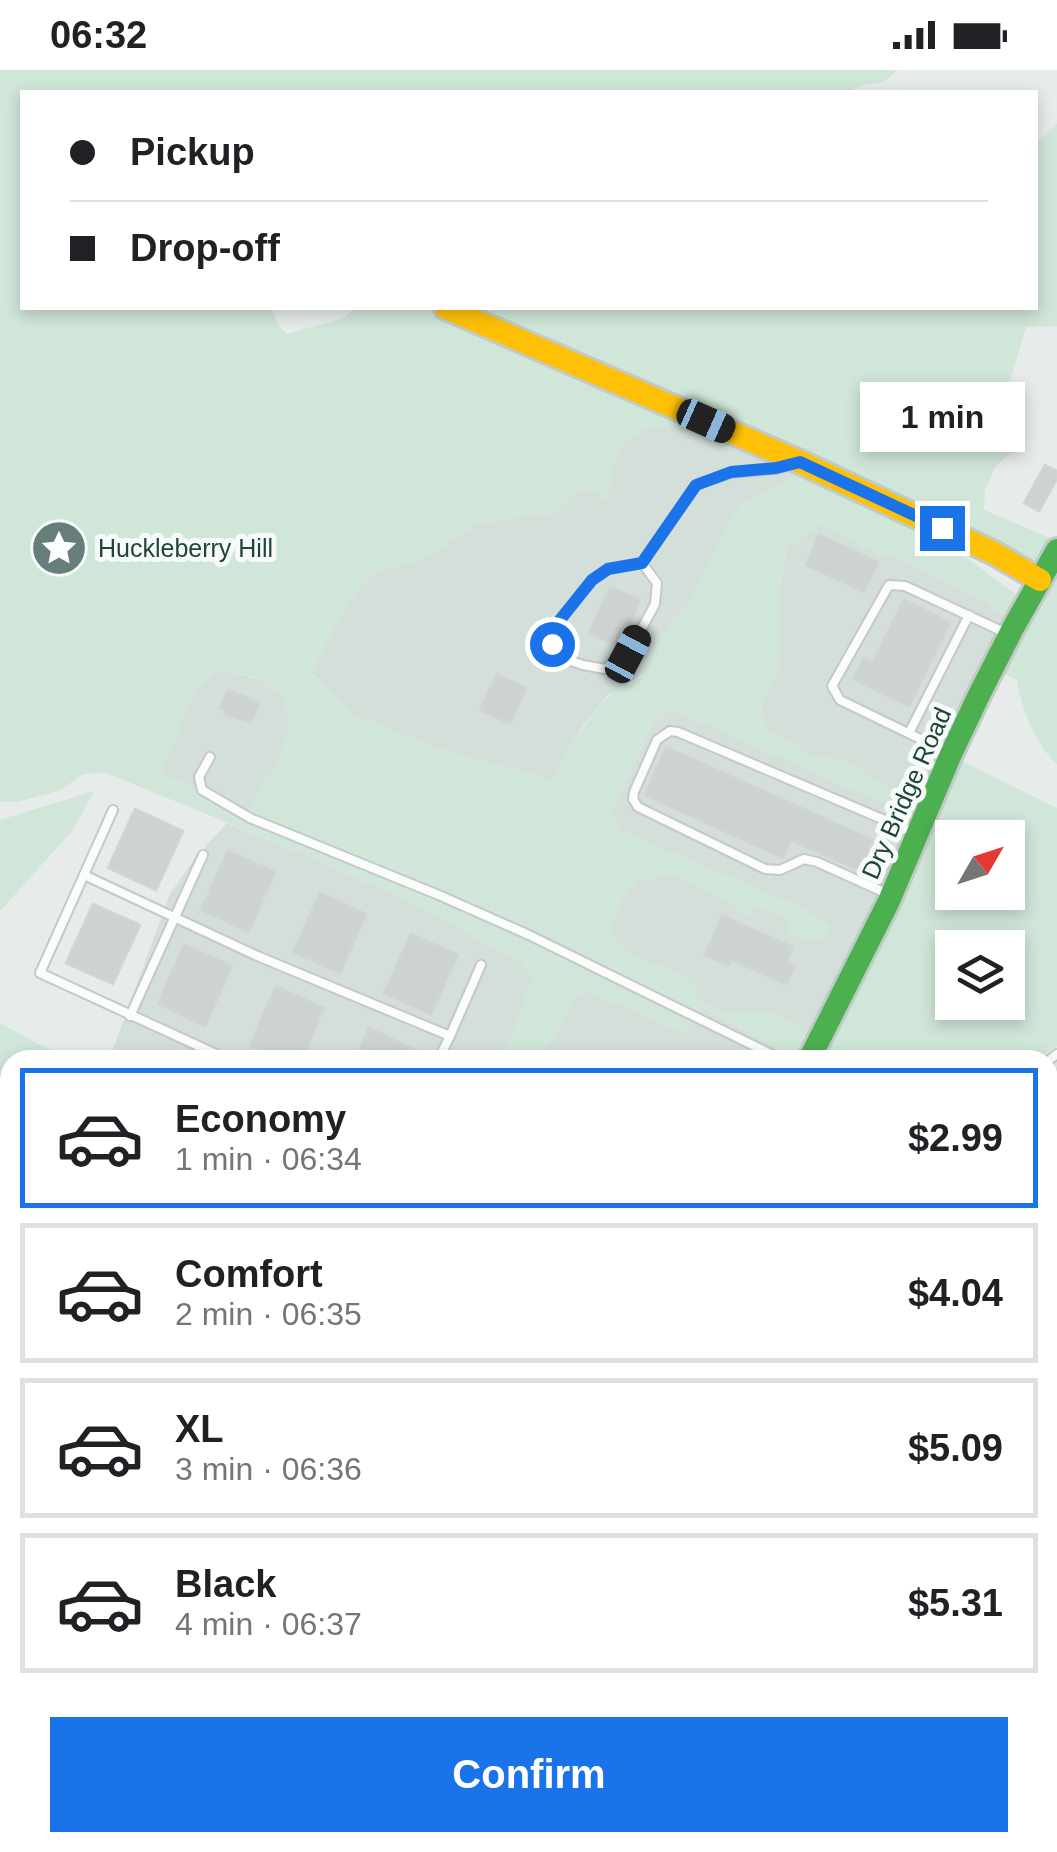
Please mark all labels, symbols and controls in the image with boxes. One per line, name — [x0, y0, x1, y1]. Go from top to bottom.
text: 06:32 — [50, 14, 147, 56]
text: Pickup — [130, 131, 255, 173]
text: Drop-off — [130, 227, 280, 269]
callout: 1 min — [860, 383, 1024, 453]
car — [672, 395, 740, 447]
text: 1 min — [901, 399, 984, 435]
route end — [920, 506, 965, 551]
place icon: Huckleberry Hill — [29, 518, 89, 578]
place label: Huckleberry Hill — [98, 534, 273, 562]
car — [601, 620, 655, 688]
route start — [530, 622, 575, 667]
street label: Dry Bridge Road — [856, 703, 956, 883]
north arrow — [935, 820, 1025, 910]
map controls — [935, 820, 1025, 1020]
button: layers — [935, 930, 1025, 1020]
icon: car — [55, 1093, 145, 1183]
text: Economy — [175, 1098, 346, 1140]
text: $2.99 — [908, 1117, 1003, 1159]
text: 1 min · 06:34 — [175, 1141, 362, 1177]
icon: car — [55, 1248, 145, 1338]
text: Comfort — [175, 1253, 323, 1295]
text: $4.04 — [908, 1272, 1003, 1314]
text: 2 min · 06:35 — [175, 1296, 362, 1332]
icon: car — [55, 1403, 145, 1493]
text: XL — [175, 1408, 224, 1450]
text: $5.09 — [908, 1427, 1003, 1469]
text: 3 min · 06:36 — [175, 1451, 362, 1487]
icon: car — [55, 1558, 145, 1648]
text: Black — [175, 1563, 276, 1605]
text: $5.31 — [908, 1582, 1003, 1624]
text: 4 min · 06:37 — [175, 1606, 362, 1642]
button: Confirm — [50, 1717, 1008, 1832]

